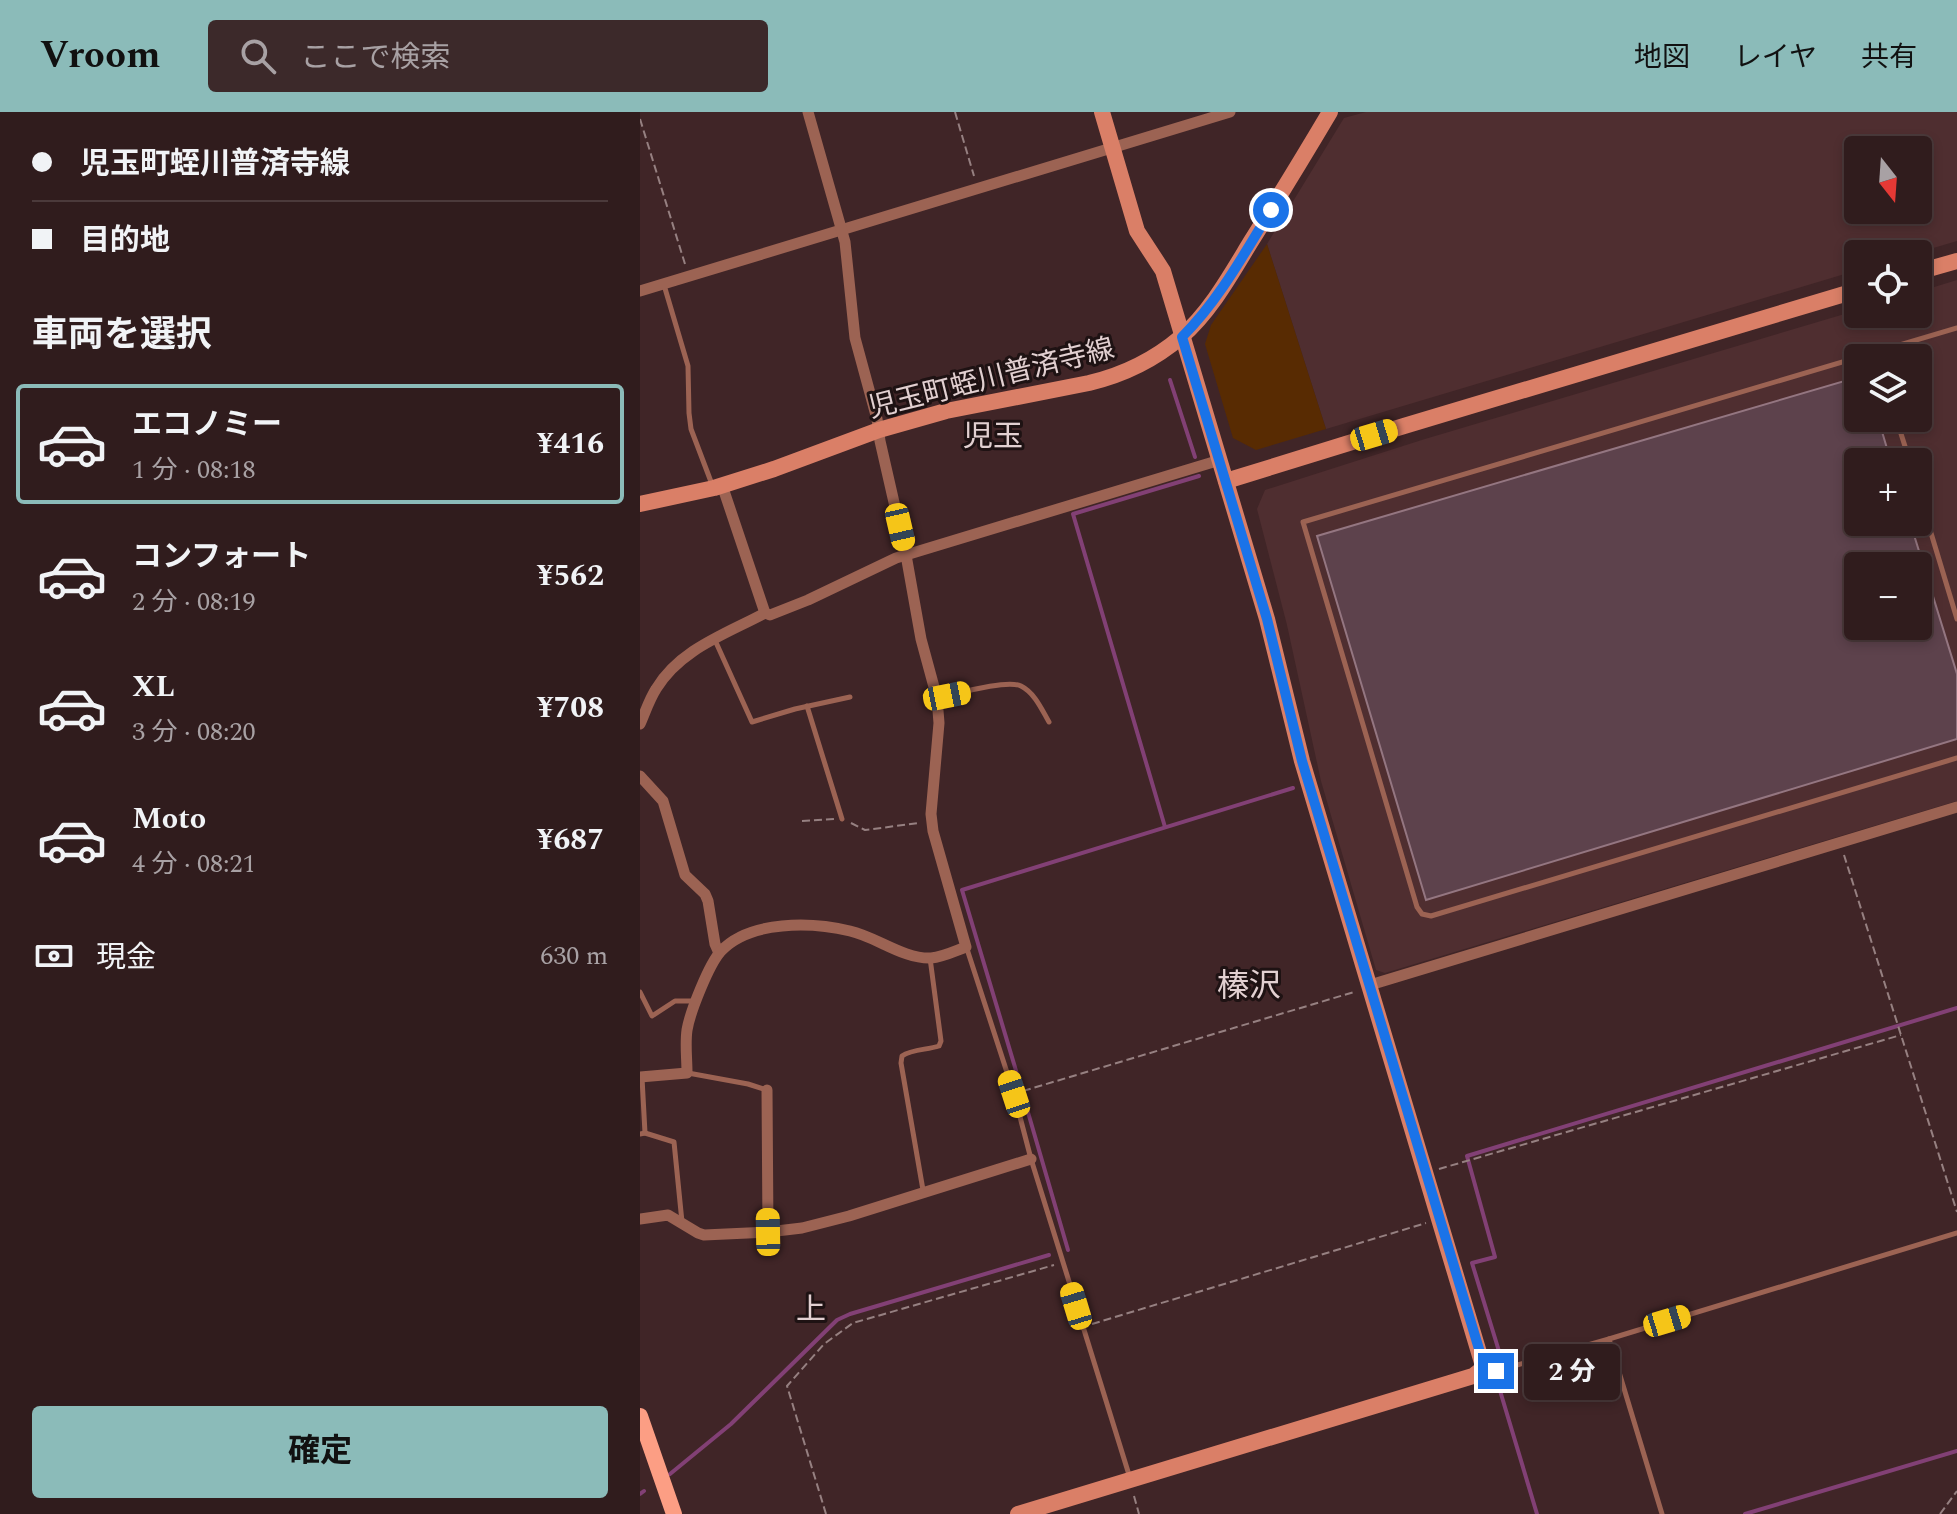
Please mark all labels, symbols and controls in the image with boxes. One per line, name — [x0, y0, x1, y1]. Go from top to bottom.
search box — [208, 20, 768, 92]
text: Vroom — [40, 27, 160, 85]
icon: search — [236, 34, 280, 78]
text: ここで検索 — [300, 35, 450, 81]
text: 地図 — [1634, 36, 1690, 79]
text: レイヤ — [1734, 36, 1817, 79]
text: 共有 — [1861, 36, 1917, 79]
north arrow — [1844, 136, 1932, 224]
map controls — [1844, 136, 1932, 640]
text: 児玉町蛭川普済寺線 — [80, 141, 350, 187]
route start — [1253, 192, 1289, 228]
text: 目的地 — [80, 218, 170, 264]
button: locate — [1844, 240, 1932, 328]
text: 車両を選択 — [32, 308, 212, 363]
street label: 児玉町蛭川普済寺線 — [864, 327, 1119, 430]
button: layers — [1844, 344, 1932, 432]
text: エコノミー — [132, 402, 282, 448]
icon: car — [36, 408, 108, 480]
district label: 児玉 — [963, 414, 1023, 460]
car — [1348, 417, 1400, 453]
text: ¥416 — [537, 421, 604, 467]
button: + — [1844, 448, 1932, 536]
text: 1 分 · 08:18 — [132, 450, 256, 490]
car — [883, 501, 917, 553]
text: コンフォート — [132, 534, 311, 580]
icon: car — [36, 540, 108, 612]
button: − — [1844, 552, 1932, 640]
text: ¥562 — [537, 553, 604, 599]
text: 2 分 · 08:19 — [132, 582, 256, 622]
text: XL — [132, 664, 175, 710]
icon: car — [36, 672, 108, 744]
car — [921, 680, 973, 712]
text: ¥708 — [537, 685, 604, 731]
text: 3 分 · 08:20 — [132, 712, 256, 752]
text: Moto — [132, 796, 206, 842]
icon: car — [36, 804, 108, 876]
text: ¥687 — [537, 817, 604, 863]
text: 4 分 · 08:21 — [132, 844, 256, 884]
icon: cash — [32, 934, 76, 978]
text: 現金 — [96, 935, 156, 981]
text: 630 m — [540, 936, 608, 976]
district label: 榛沢 — [1217, 962, 1281, 1011]
car — [995, 1067, 1033, 1121]
car — [756, 1208, 780, 1256]
car — [1058, 1280, 1094, 1332]
district label: 上 — [796, 1287, 826, 1333]
car — [1641, 1303, 1693, 1339]
callout: 2 分 — [1524, 1343, 1620, 1399]
text: 2 分 — [1548, 1352, 1596, 1392]
route end — [1478, 1353, 1514, 1389]
button: 確定 — [32, 1406, 608, 1498]

